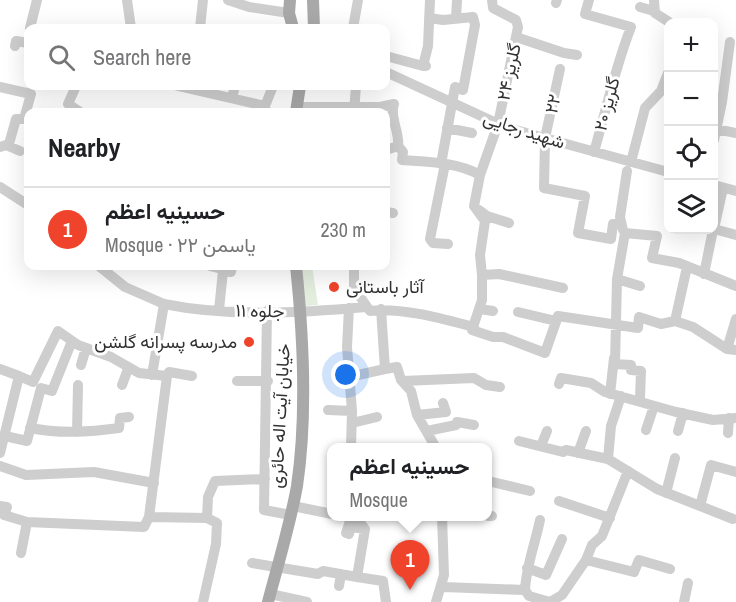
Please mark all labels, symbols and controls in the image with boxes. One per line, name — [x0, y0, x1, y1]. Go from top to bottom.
map controls — [664, 18, 718, 234]
button: + — [664, 18, 718, 72]
search box — [24, 24, 390, 90]
icon: search — [45, 41, 78, 74]
street label: گلریز ۲۴ — [490, 41, 527, 103]
text: Search here — [93, 42, 191, 72]
button: − — [664, 72, 718, 126]
street label: گلریز ۲۰ — [587, 74, 626, 134]
street label: ۲۲ — [538, 92, 567, 116]
street label: شهید رجایی — [480, 105, 568, 154]
button: locate — [664, 126, 718, 180]
text: Nearby — [48, 130, 120, 165]
button: layers — [664, 180, 718, 234]
text: حسینیه اعظم — [105, 196, 225, 226]
text: 1 — [63, 216, 72, 243]
text: 230 m — [320, 216, 366, 243]
text: Mosque · یاسمن ۲۲ — [105, 231, 256, 258]
place label: آثار باستانی — [346, 274, 426, 299]
marker: آثار باستانی — [327, 280, 341, 294]
street label: جلوه ۱۱ — [235, 298, 285, 323]
place label: مدرسه پسرانه گلشن — [94, 329, 237, 354]
marker: مدرسه پسرانه گلشن — [242, 335, 256, 349]
street label: خیابان آیت اله حائری — [263, 343, 296, 489]
your location — [331, 360, 360, 389]
popup — [327, 443, 492, 521]
text: حسینیه اعظم — [349, 451, 470, 481]
text: Mosque — [349, 486, 408, 513]
pin: 1 — [390, 540, 430, 590]

